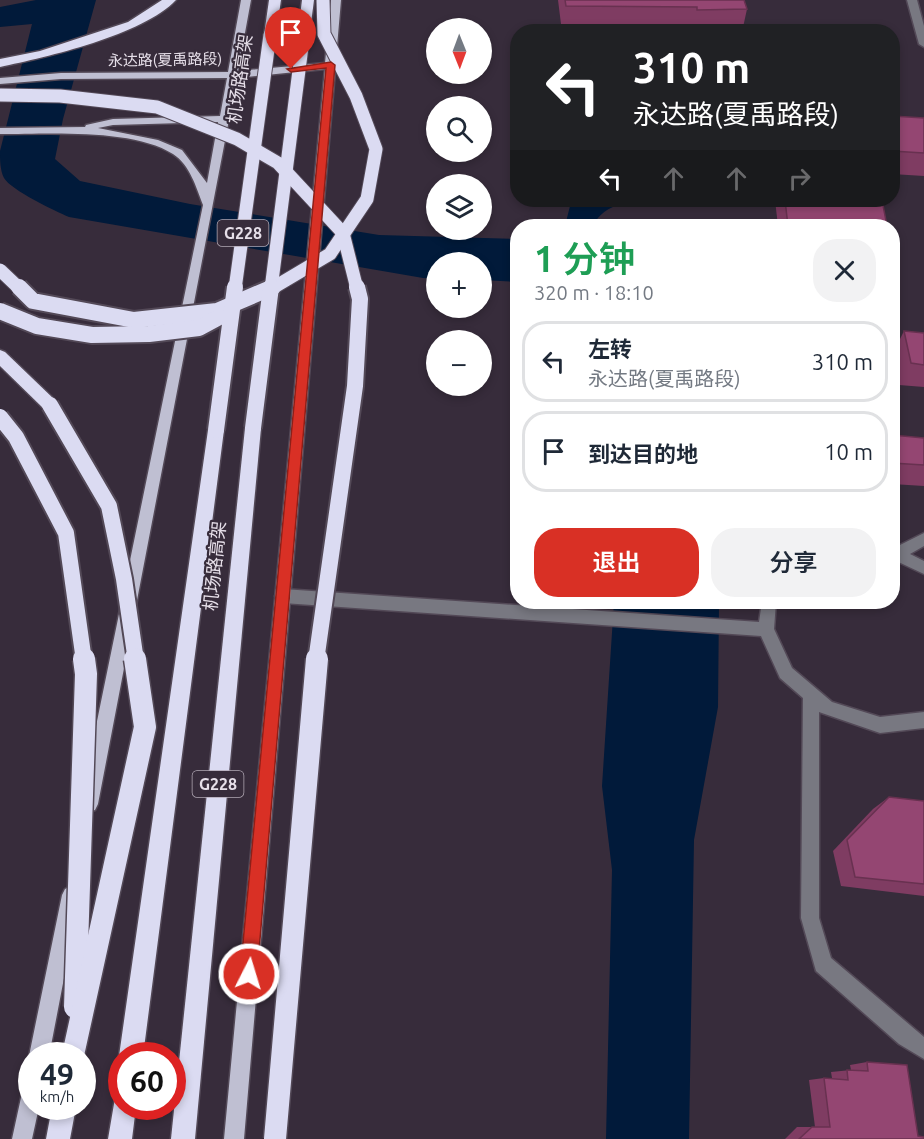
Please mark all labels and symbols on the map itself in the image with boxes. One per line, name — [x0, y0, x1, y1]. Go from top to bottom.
pin — [265, 7, 316, 69]
north arrow — [426, 18, 492, 84]
street label: 机场路高架 — [223, 33, 255, 125]
street label: 永达路(夏禹路段) — [108, 50, 222, 69]
road number: G228 — [218, 220, 268, 246]
street label: 机场路高架 — [199, 520, 229, 612]
road number: G228 — [192, 771, 244, 797]
position arrow — [217, 942, 281, 1006]
speed limit sign: 60 — [108, 1042, 186, 1120]

